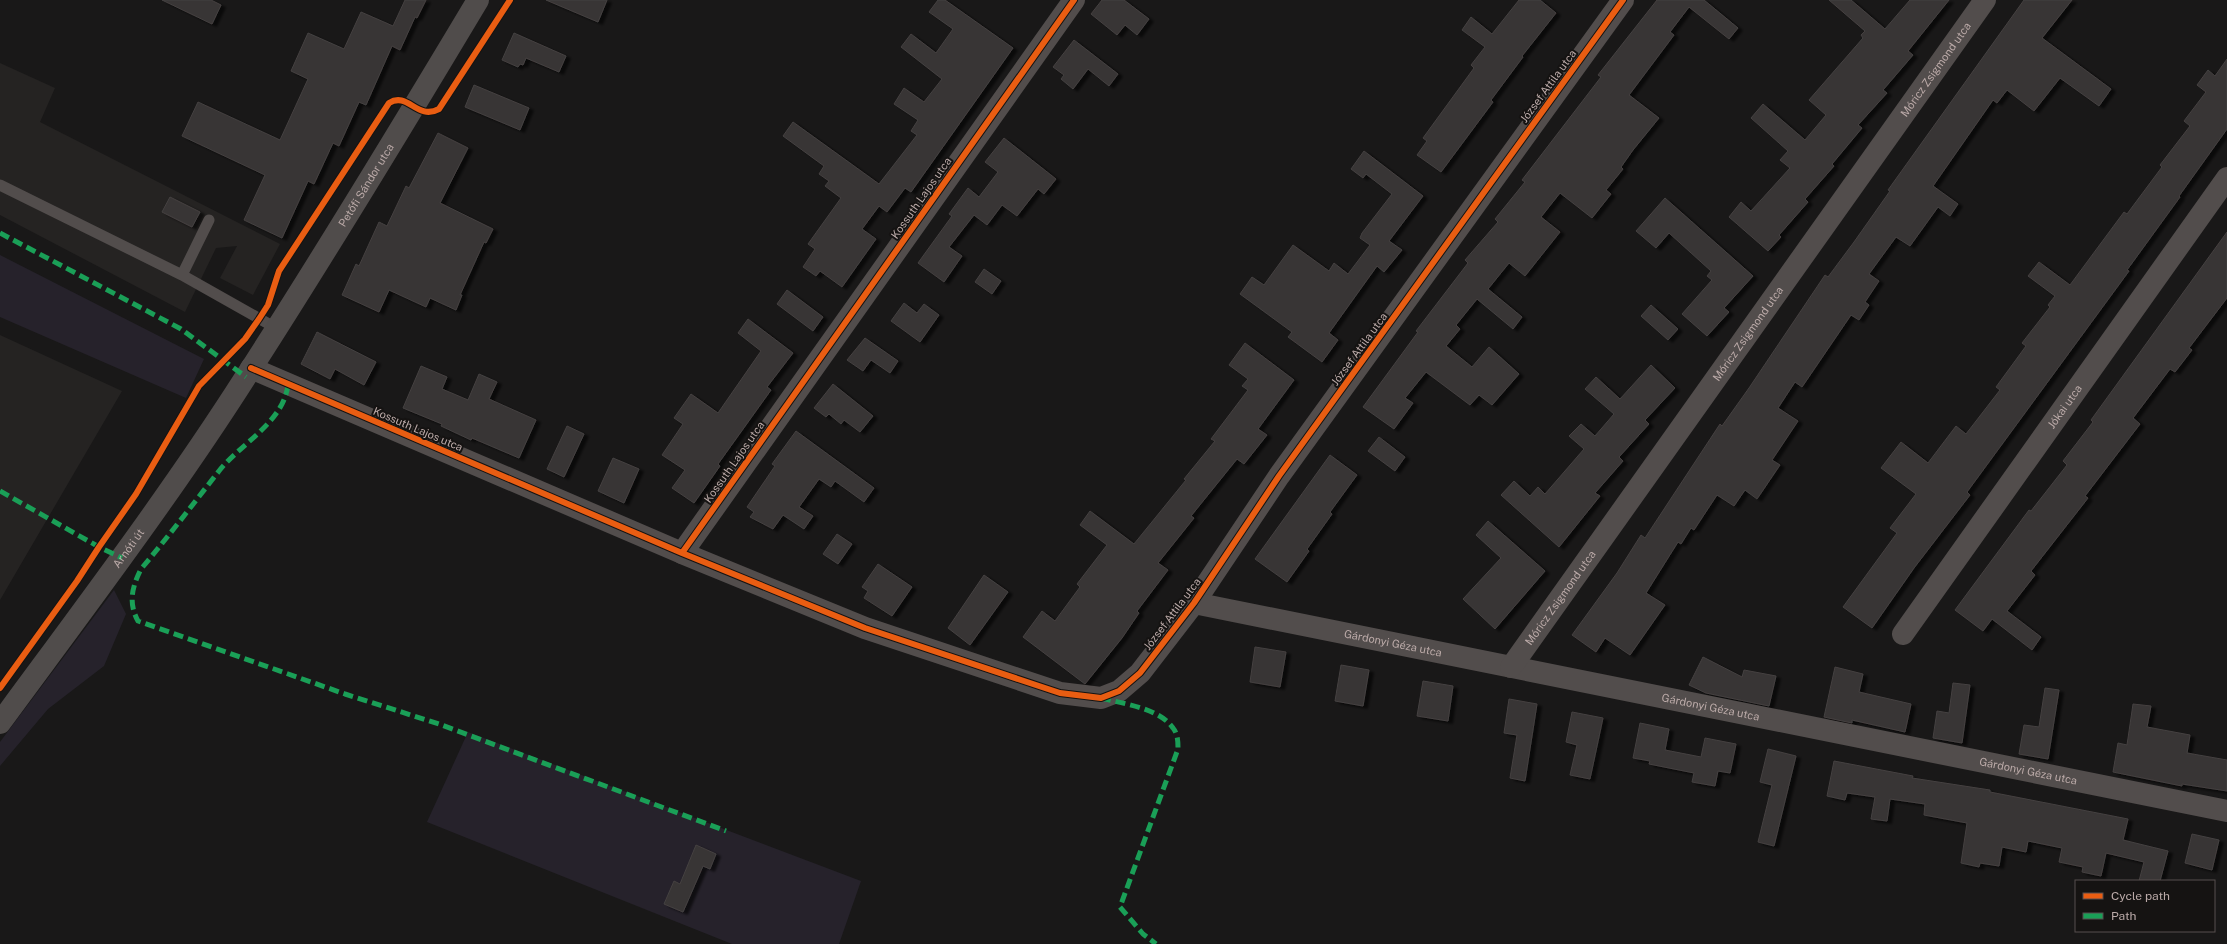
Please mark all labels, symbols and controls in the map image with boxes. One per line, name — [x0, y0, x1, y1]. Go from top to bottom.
street label: Móricz Zsigmond utca — [1898, 20, 1973, 119]
street label: József Attila utca — [1518, 47, 1578, 125]
street label: Petőfi Sándor utca — [336, 141, 396, 229]
street label: Kossuth Lajos utca — [888, 155, 954, 241]
street label: Móricz Zsigmond utca — [1710, 284, 1786, 383]
street label: József Attila utca — [1329, 310, 1389, 388]
street label: Jókai utca — [2045, 382, 2084, 431]
street label: Kossuth Lajos utca — [371, 405, 465, 453]
street label: Kossuth Lajos utca — [701, 419, 767, 505]
street label: Arnóti út — [110, 526, 146, 570]
street label: Móricz Zsigmond utca — [1523, 548, 1598, 647]
street label: József Attila utca — [1141, 576, 1203, 652]
street label: Gárdonyi Géza utca — [1343, 627, 1443, 659]
street label: Gárdonyi Géza utca — [1661, 691, 1761, 723]
street label: Gárdonyi Géza utca — [1978, 755, 2078, 787]
legend — [2075, 880, 2215, 932]
text: Cycle path — [2111, 889, 2170, 903]
text: Path — [2111, 909, 2137, 923]

